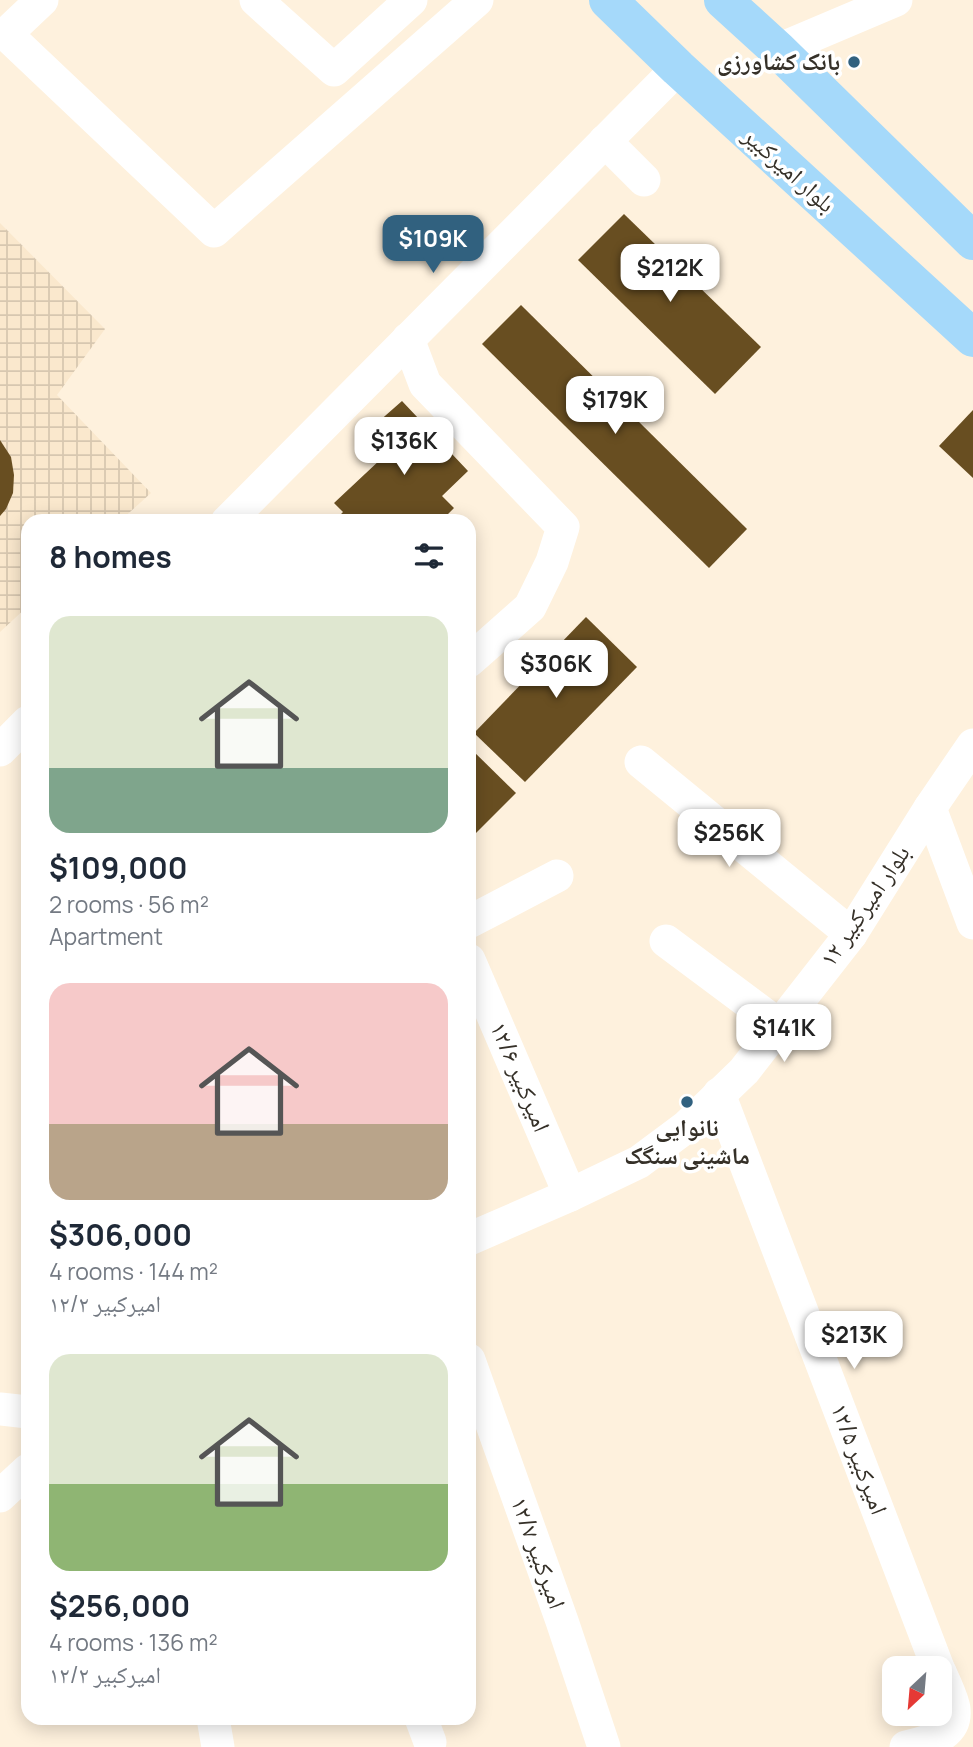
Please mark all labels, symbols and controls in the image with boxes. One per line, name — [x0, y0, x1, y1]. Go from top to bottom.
place label: بانک کشاورزی — [717, 44, 840, 77]
marker: بانک کشاورزی — [846, 54, 862, 70]
street label: بلوار امیرکبیر — [736, 118, 843, 219]
pin: $109K — [384, 216, 482, 275]
text: $109K — [399, 222, 467, 254]
pin: $212K — [621, 244, 719, 304]
text: $212K — [637, 251, 703, 283]
pin: $179K — [566, 376, 664, 436]
text: $179K — [582, 383, 648, 415]
pin: $136K — [355, 418, 453, 477]
text: $136K — [370, 424, 438, 456]
text: 8 homes — [49, 536, 172, 577]
icon: filters — [410, 537, 448, 575]
pin: $306K — [507, 640, 605, 700]
text: $306K — [520, 647, 592, 679]
icon: home — [186, 661, 312, 787]
pin: $256K — [680, 810, 778, 869]
text: $256K — [694, 816, 764, 848]
street label: ۱۲ بلوار امیرکبیر — [811, 838, 917, 972]
text: $109,000 — [49, 847, 188, 888]
text: 2 rooms · 56 m² — [49, 888, 209, 920]
text: Apartment — [49, 920, 163, 952]
pin: $141K — [735, 1004, 833, 1064]
text: $141K — [752, 1011, 816, 1043]
street label: ۱۲/۶ امیرکبیر — [483, 1016, 559, 1137]
icon: home — [186, 1028, 312, 1154]
marker: نانوایی ماشینی سنگک — [679, 1094, 695, 1110]
place label: نانوایی ماشینی سنگک — [624, 1110, 750, 1171]
text: $306,000 — [49, 1214, 192, 1255]
text: 4 rooms · 144 m² — [49, 1255, 218, 1287]
text: ۱۲/۲ امیرکبیر — [49, 1287, 161, 1319]
pin: $213K — [805, 1312, 903, 1371]
text: $213K — [821, 1318, 887, 1350]
street label: ۱۲/۵ امیرکبیر — [824, 1398, 897, 1519]
icon: home — [186, 1399, 312, 1525]
street label: ۱۲/۷ امیرکبیر — [504, 1492, 575, 1613]
text: $256,000 — [49, 1585, 190, 1626]
text: 4 rooms · 136 m² — [49, 1626, 218, 1658]
north arrow — [882, 1656, 952, 1726]
map controls — [882, 1656, 952, 1726]
text: ۱۲/۲ امیرکبیر — [49, 1658, 161, 1690]

